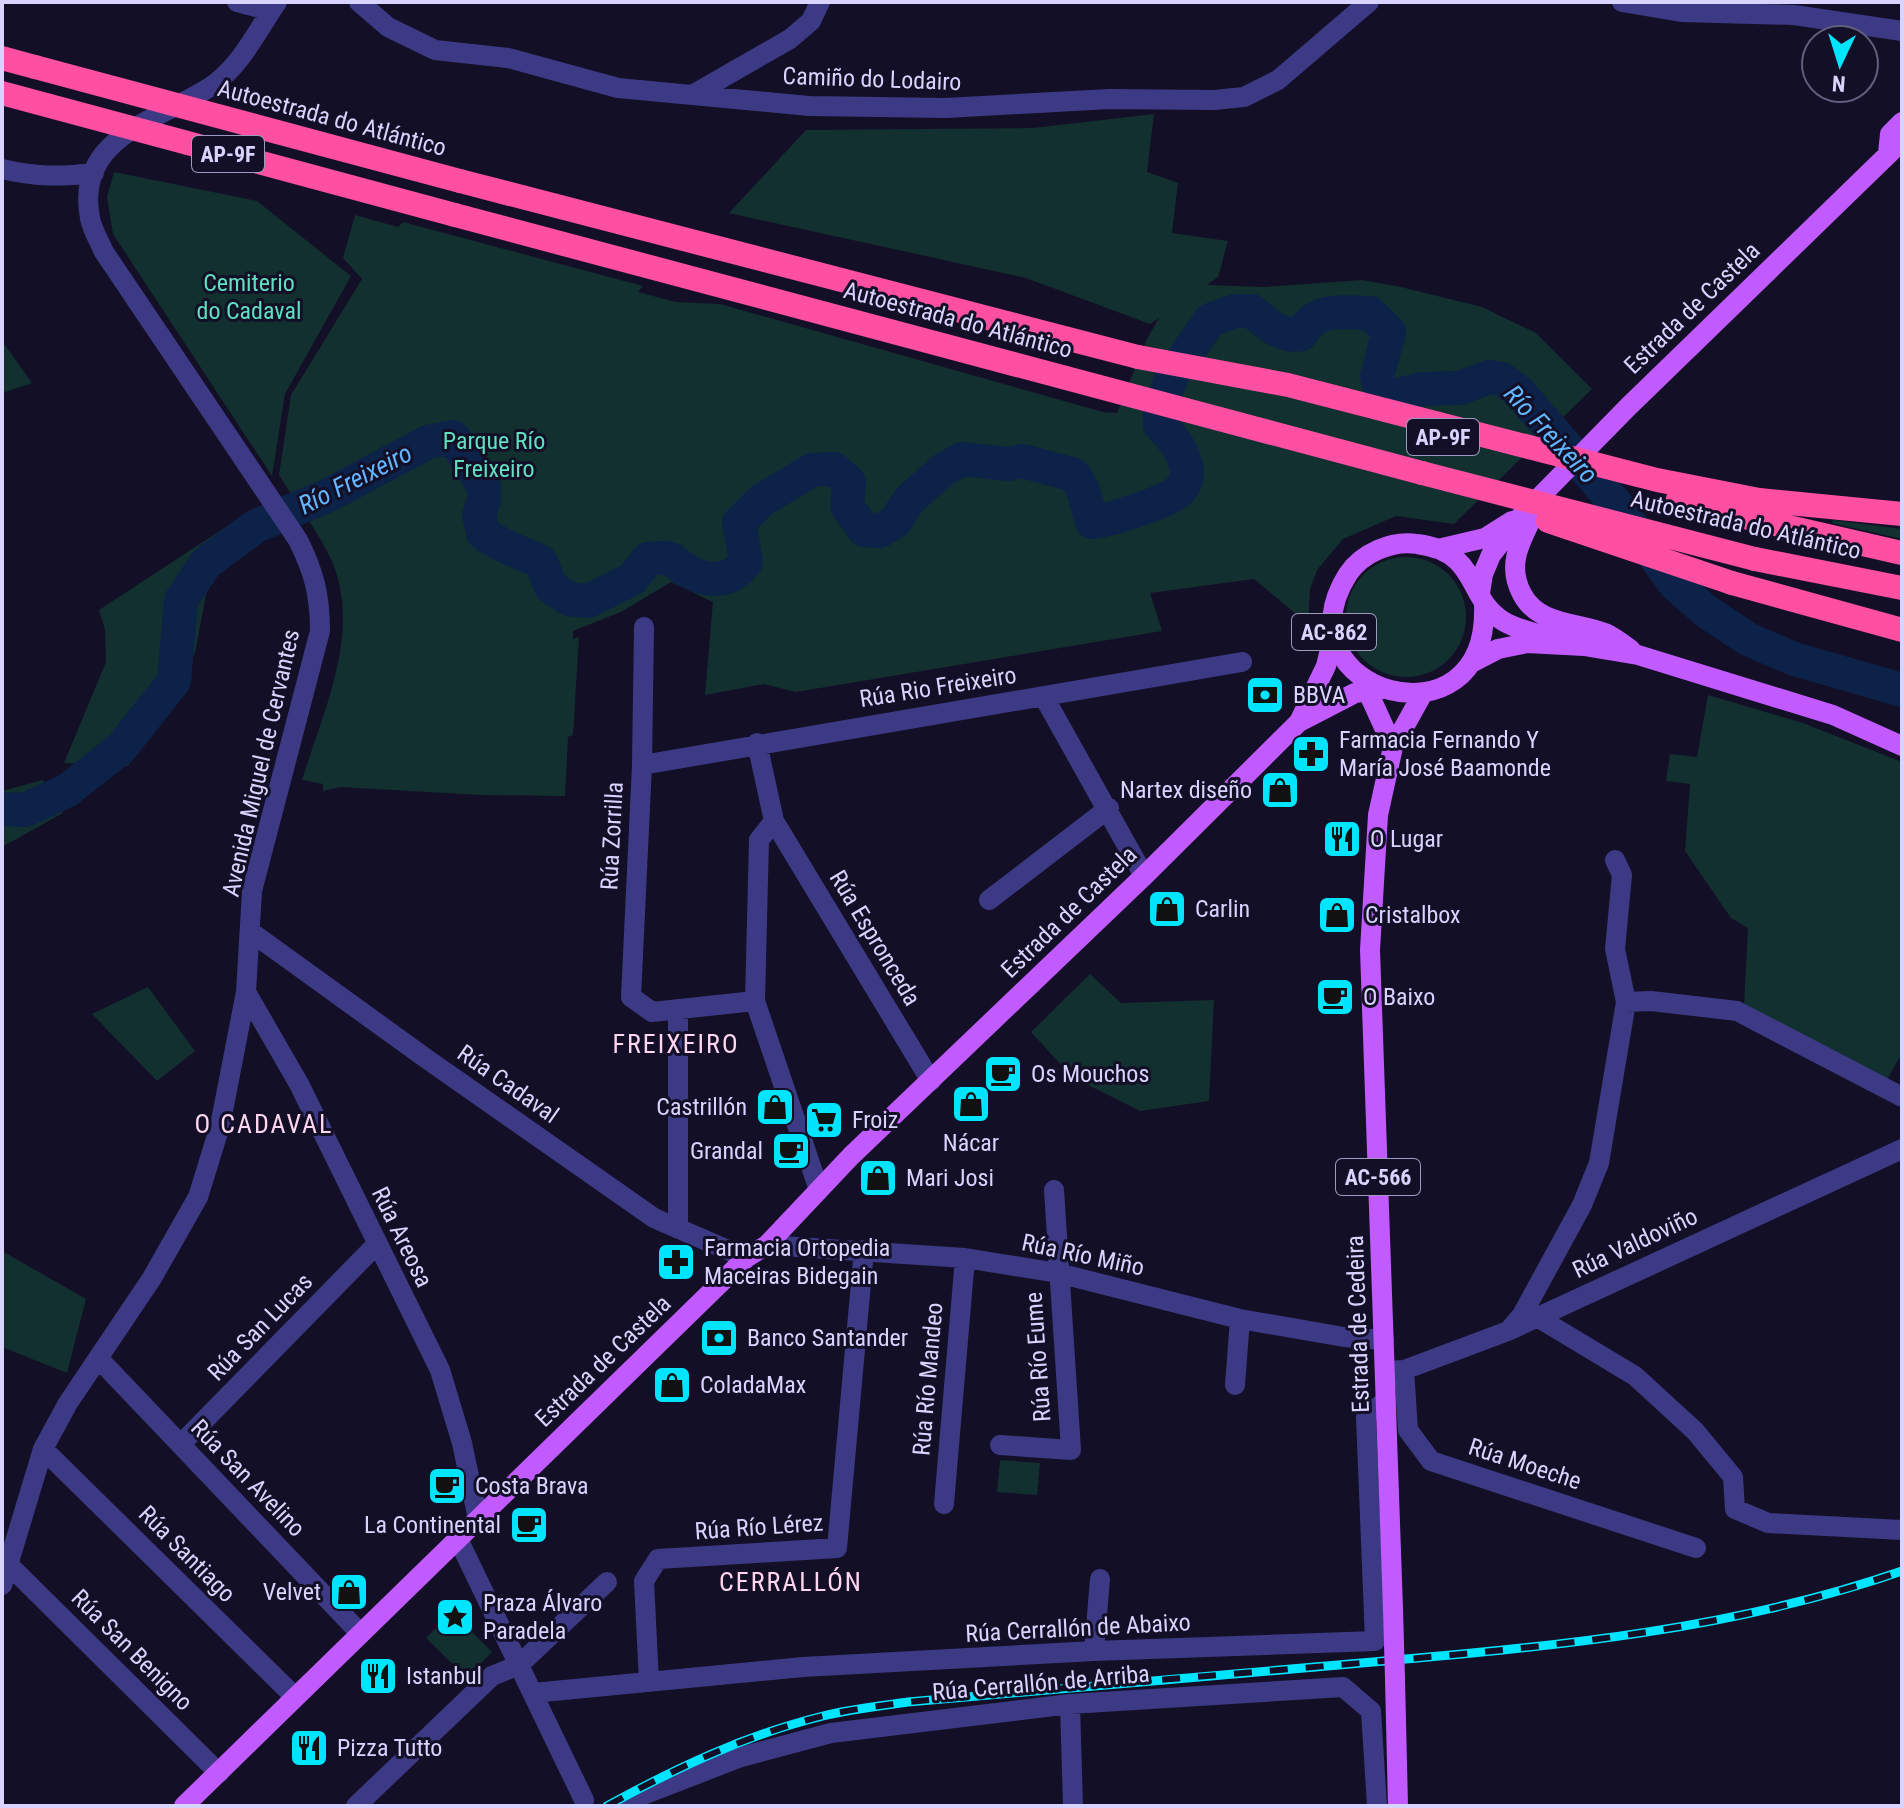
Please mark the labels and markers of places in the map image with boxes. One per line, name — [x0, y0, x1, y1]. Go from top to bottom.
bank icon: BBVA — [1244, 674, 1286, 716]
place label: BBVA — [1293, 681, 1345, 709]
place label: Farmacia Fernando Y María José Baamonde — [1339, 726, 1551, 782]
pharmacy icon: Farmacia Fernando Y María José Baamonde — [1290, 733, 1332, 775]
shop icon: Nartex diseño — [1259, 769, 1301, 811]
place label: Nartex diseño — [1120, 776, 1252, 804]
restaurant icon: O Lugar — [1321, 818, 1363, 860]
place label: O Lugar — [1370, 825, 1443, 853]
shop icon: Carlin — [1146, 888, 1188, 930]
shop icon: Cristalbox — [1316, 894, 1358, 936]
place label: Carlin — [1195, 895, 1250, 923]
place label: Cristalbox — [1365, 901, 1461, 929]
cafe icon: O Baixo — [1314, 976, 1356, 1018]
place label: O Baixo — [1363, 983, 1435, 1011]
cafe icon: Os Mouchos — [982, 1053, 1024, 1095]
place label: Os Mouchos — [1031, 1060, 1149, 1088]
shop icon: Nácar — [950, 1083, 992, 1125]
shop icon: Castrillón — [754, 1086, 796, 1128]
place label: Castrillón — [656, 1093, 747, 1121]
supermarket icon: Froiz — [803, 1099, 845, 1141]
place label: Froiz — [852, 1106, 898, 1134]
place label: Nácar — [943, 1129, 999, 1157]
cafe icon: Grandal — [770, 1130, 812, 1172]
place label: Grandal — [690, 1137, 763, 1165]
shop icon: Mari Josi — [857, 1157, 899, 1199]
place label: Mari Josi — [906, 1164, 994, 1192]
place label: Farmacia Ortopedia Maceiras Bidegain — [704, 1234, 890, 1290]
pharmacy icon: Farmacia Ortopedia Maceiras Bidegain — [655, 1241, 697, 1283]
bank icon: Banco Santander — [698, 1317, 740, 1359]
place label: Banco Santander — [747, 1324, 908, 1352]
shop icon: ColadaMax — [651, 1364, 693, 1406]
place label: ColadaMax — [700, 1371, 806, 1399]
cafe icon: Costa Brava — [426, 1465, 468, 1507]
place label: Costa Brava — [475, 1472, 589, 1500]
cafe icon: La Continental — [508, 1504, 550, 1546]
place label: La Continental — [364, 1511, 501, 1539]
shop icon: Velvet — [328, 1571, 370, 1613]
place label: Velvet — [263, 1578, 321, 1606]
place label: Praza Álvaro Paradela — [483, 1589, 602, 1645]
place icon: Praza Álvaro Paradela — [434, 1596, 476, 1638]
restaurant icon: Istanbul — [357, 1655, 399, 1697]
place label: Istanbul — [406, 1662, 482, 1690]
restaurant icon: Pizza Tutto — [288, 1727, 330, 1769]
place label: Pizza Tutto — [337, 1734, 442, 1762]

